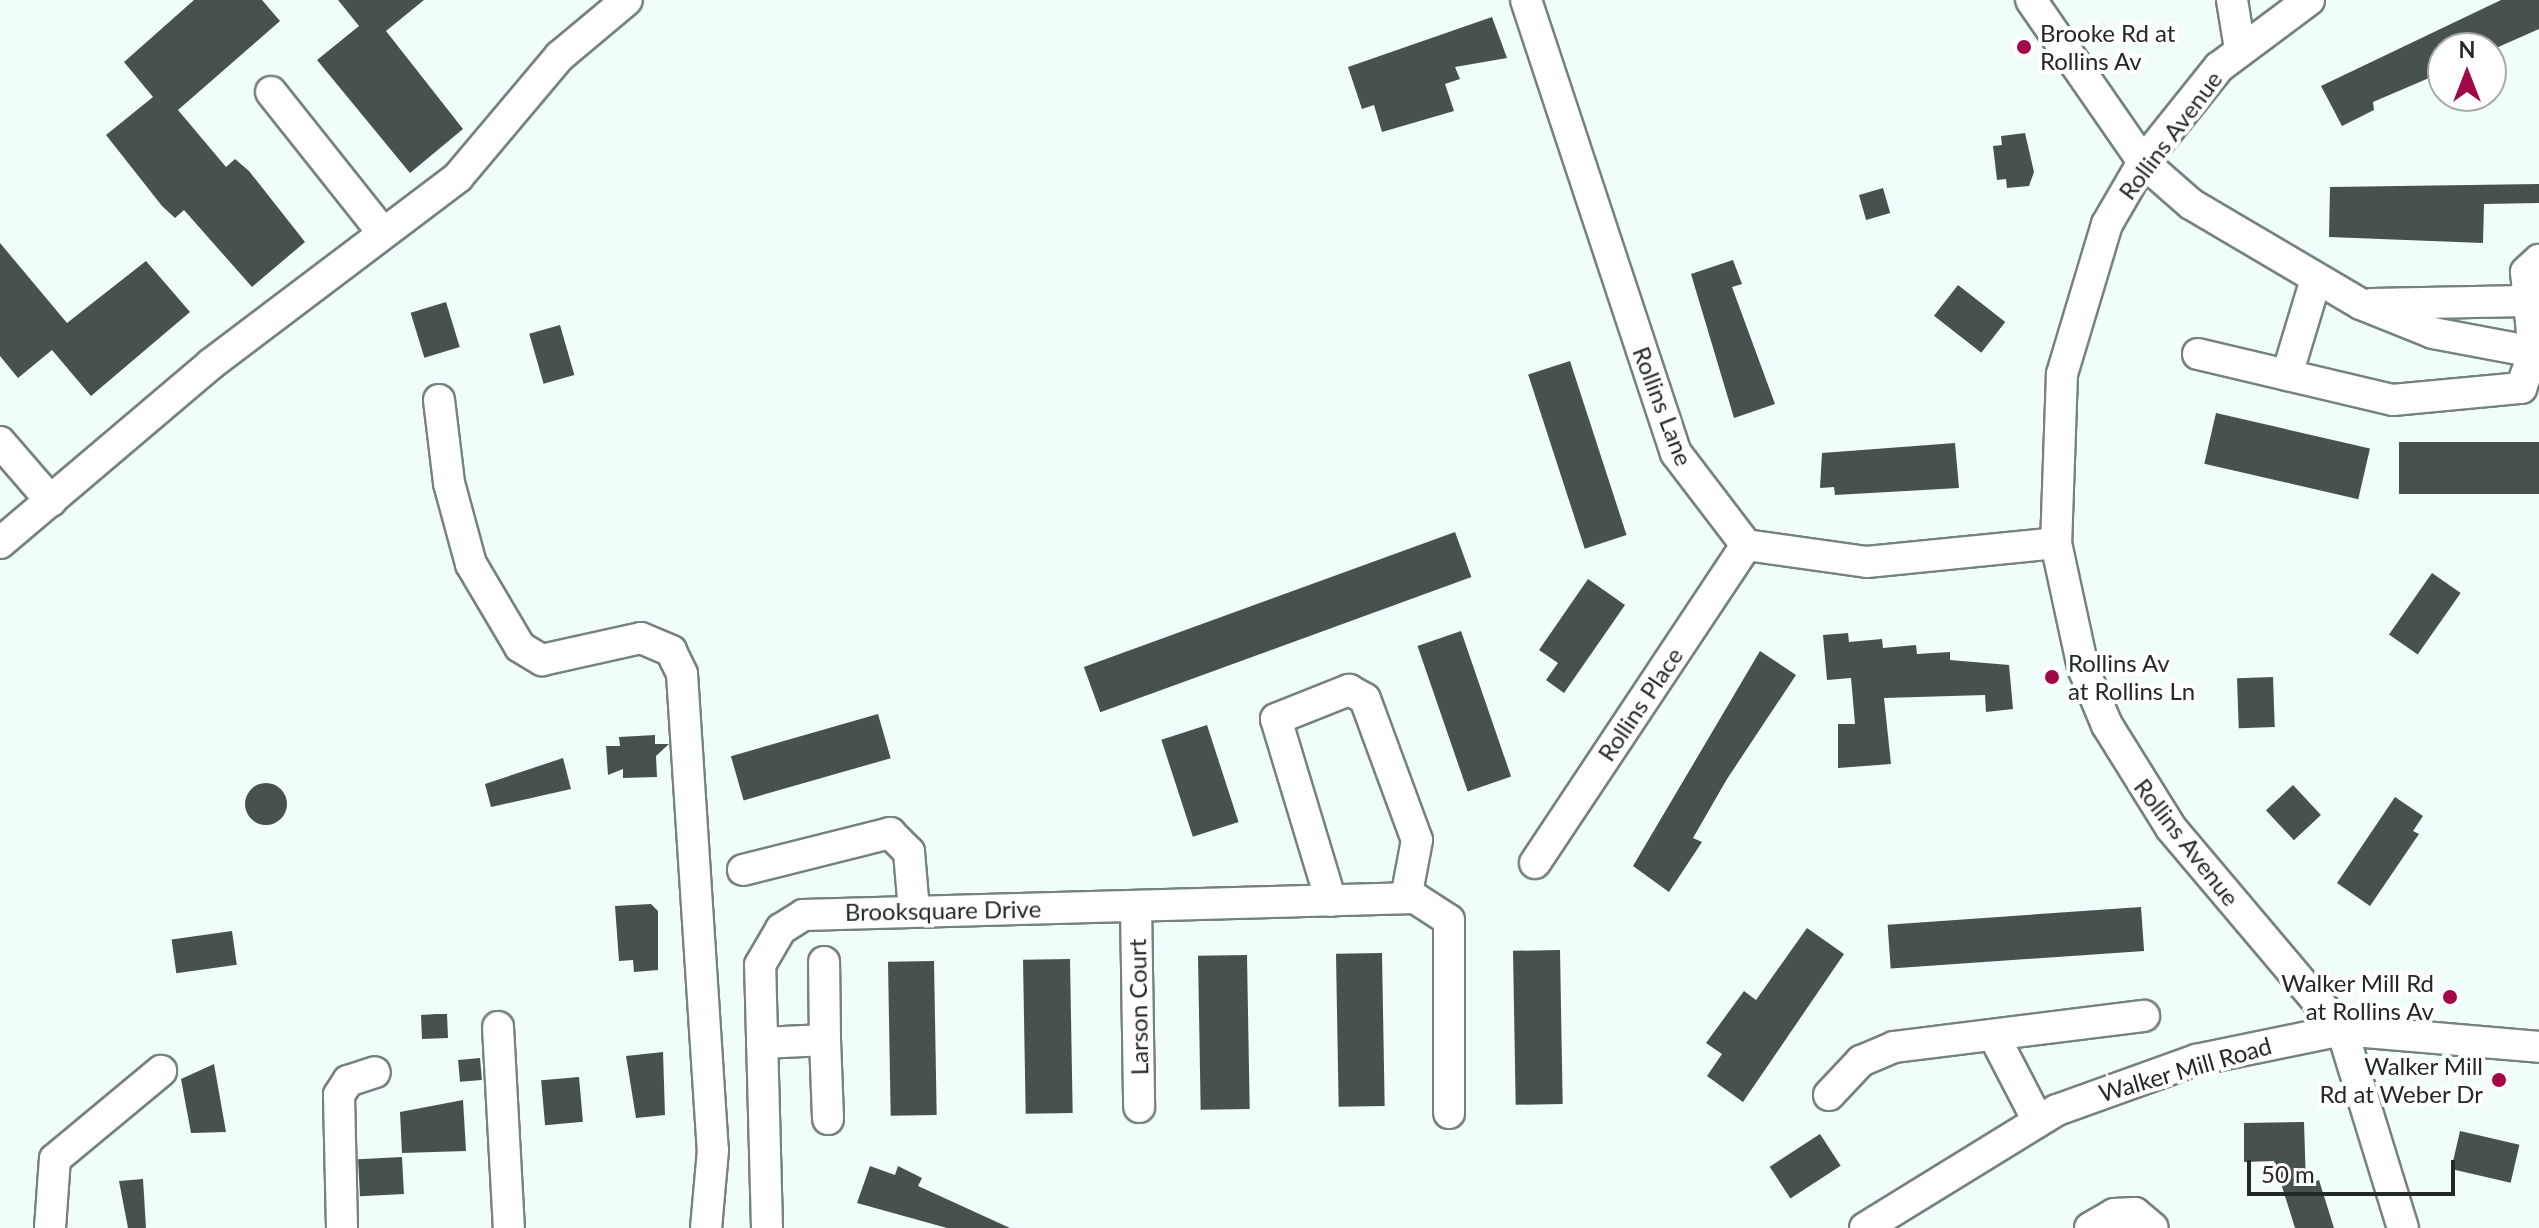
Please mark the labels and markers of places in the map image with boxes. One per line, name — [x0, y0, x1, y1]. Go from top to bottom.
place label: Brooke Rd at Rollins Av — [2040, 19, 2175, 75]
marker: Brooke Rd at Rollins Av — [2015, 38, 2033, 56]
place label: Rollins Av at Rollins Ln — [2068, 649, 2195, 705]
marker: Rollins Av at Rollins Ln — [2043, 668, 2061, 686]
place label: Walker Mill Rd at Rollins Av — [2281, 969, 2434, 1025]
marker: Walker Mill Rd at Rollins Av — [2441, 988, 2459, 1006]
place label: Walker Mill Rd at Weber Dr — [2319, 1052, 2483, 1108]
marker: Walker Mill Rd at Weber Dr — [2490, 1071, 2508, 1089]

